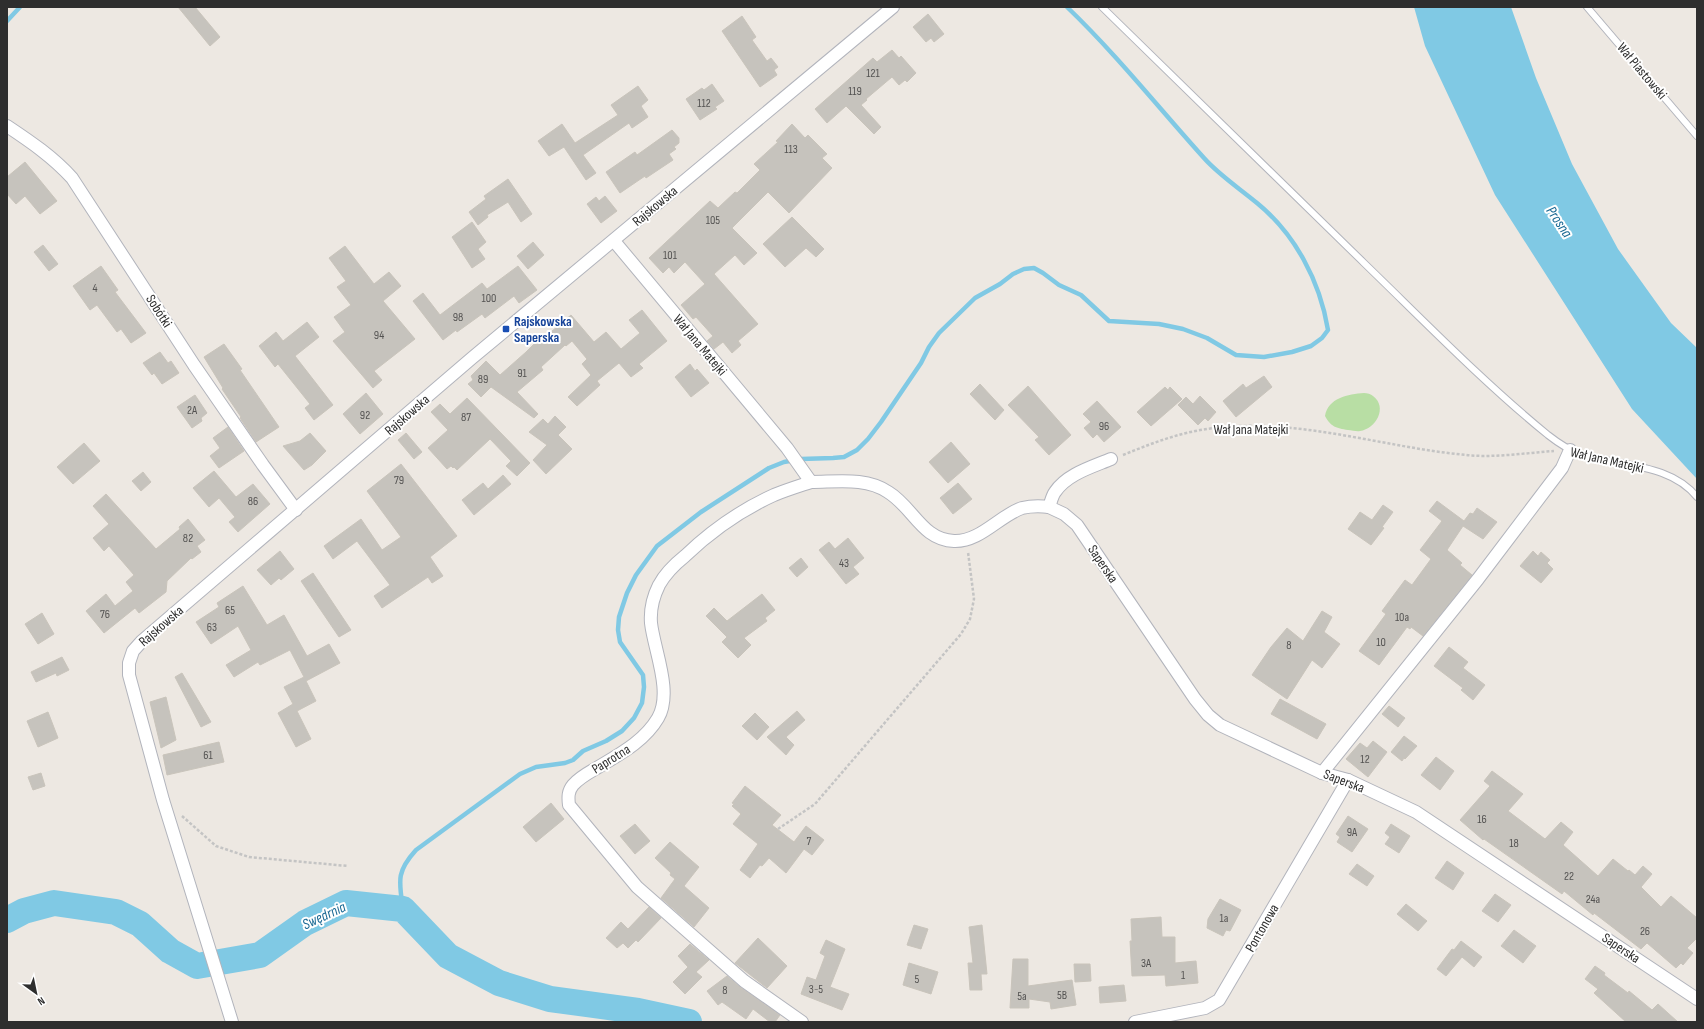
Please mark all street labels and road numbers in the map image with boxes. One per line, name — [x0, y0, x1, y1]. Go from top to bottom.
street label: Wał Piastowski — [1613, 39, 1671, 103]
street label: Rajskowska — [629, 182, 681, 230]
street label: Sobótki — [142, 291, 176, 331]
street label: Wał Jana Matejki — [669, 311, 731, 379]
street label: Rajskowska — [381, 391, 433, 439]
street label: Wał Jana Matejki — [1214, 421, 1288, 438]
street label: Wał Jana Matejki — [1569, 443, 1645, 477]
street label: Saperska — [1084, 542, 1122, 586]
street label: Rajskowska — [135, 602, 187, 650]
street label: Paprotna — [589, 741, 633, 777]
street label: Saperska — [1321, 765, 1367, 797]
street label: Pontonowa — [1241, 901, 1283, 955]
street label: Saperska — [1599, 929, 1643, 967]

